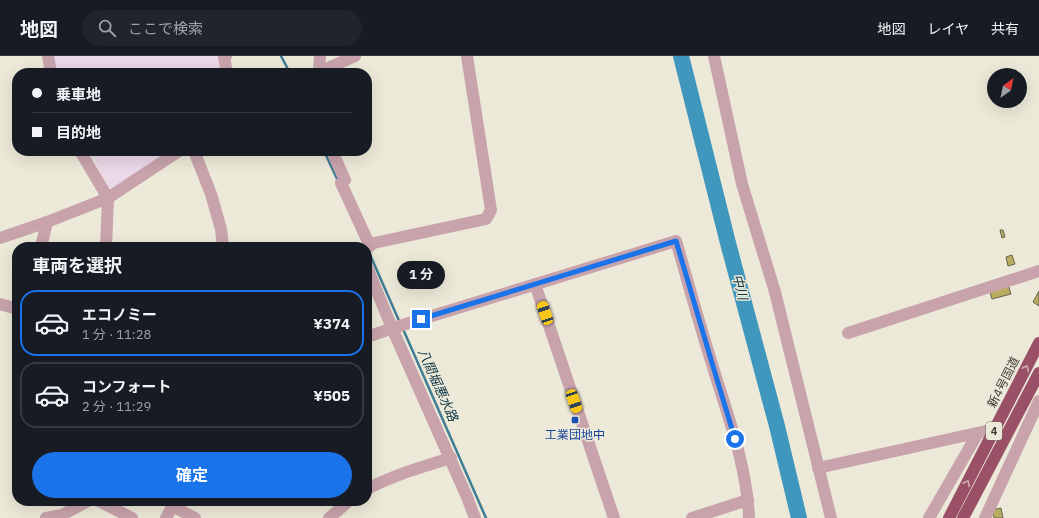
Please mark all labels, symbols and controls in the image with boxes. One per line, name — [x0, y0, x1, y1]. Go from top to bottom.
search box — [82, 10, 362, 46]
text: 地図 — [20, 17, 58, 41]
icon: search — [96, 17, 118, 39]
text: ここで検索 — [128, 19, 203, 38]
text: 地図 — [877, 20, 905, 38]
text: レイヤ — [927, 20, 969, 38]
text: 共有 — [991, 20, 1019, 38]
north arrow — [987, 68, 1027, 108]
map controls — [987, 68, 1027, 108]
text: 乗車地 — [56, 85, 101, 104]
text: 目的地 — [56, 123, 101, 142]
text: 車両を選択 — [32, 254, 122, 277]
callout: 1 分 — [397, 261, 445, 289]
text: 1 分 — [409, 266, 433, 283]
water label: 中川 — [729, 272, 752, 304]
car — [535, 300, 555, 326]
icon: car — [34, 305, 70, 341]
text: エコノミー — [82, 305, 157, 324]
route end — [412, 310, 430, 328]
text: ¥374 — [313, 314, 350, 333]
text: 1 分 · 11:28 — [82, 326, 151, 343]
water label: 八間堀悪水路 — [414, 346, 462, 425]
street label: 新4号国道 — [984, 354, 1022, 410]
one-way arrow — [1022, 365, 1029, 372]
icon: car — [34, 377, 70, 413]
text: コンフォート — [82, 377, 172, 396]
text: ¥505 — [313, 386, 350, 405]
car — [564, 388, 584, 414]
text: 2 分 · 11:29 — [82, 398, 151, 415]
marker: 工業団地中 — [570, 415, 580, 425]
road number: 4 — [986, 422, 1002, 440]
place label: 工業団地中 — [545, 427, 605, 442]
route start — [726, 430, 744, 448]
button: 確定 — [32, 452, 352, 498]
one-way arrow — [962, 480, 969, 488]

